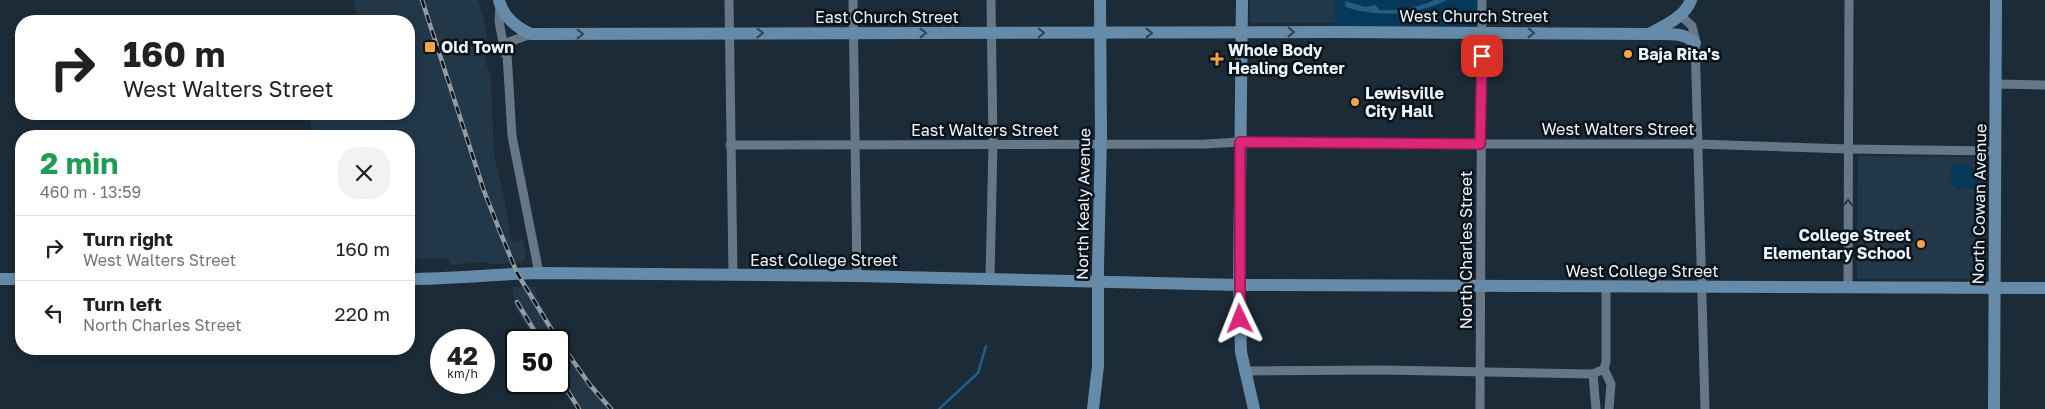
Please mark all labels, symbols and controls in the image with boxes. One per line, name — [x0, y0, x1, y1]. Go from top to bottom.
street label: West Church Street — [1399, 6, 1549, 26]
street label: East Church Street — [815, 7, 959, 27]
one-way arrow — [1288, 27, 1296, 37]
one-way arrow — [756, 28, 764, 38]
one-way arrow — [919, 28, 927, 38]
one-way arrow — [1038, 28, 1045, 38]
one-way arrow — [1146, 28, 1153, 38]
one-way arrow — [1527, 28, 1535, 38]
one-way arrow — [576, 29, 584, 39]
text: 160 m — [123, 33, 225, 75]
icon: right — [40, 35, 105, 100]
pin — [1461, 35, 1503, 77]
place label: Old Town — [441, 37, 514, 57]
marker: Old Town — [423, 40, 437, 54]
place label: Whole Body Healing Center — [1228, 40, 1345, 78]
icon: arrive — [1468, 42, 1496, 70]
place label: Baja Rita's — [1638, 44, 1720, 64]
marker: Baja Rita's — [1622, 48, 1634, 60]
marker: Whole Body Healing Center — [1210, 52, 1224, 66]
text: West Walters Street — [123, 75, 334, 102]
place label: Lewisville City Hall — [1365, 83, 1444, 121]
marker: Lewisville City Hall — [1349, 96, 1361, 108]
street label: West Walters Street — [1541, 119, 1695, 139]
street label: East Walters Street — [911, 120, 1059, 140]
street label: North Cowan Avenue — [1968, 123, 1990, 285]
street label: North Kealy Avenue — [1072, 128, 1094, 280]
text: 2 min — [40, 145, 118, 181]
button: close — [338, 147, 390, 199]
street label: North Charles Street — [1456, 171, 1476, 329]
text: 460 m · 13:59 — [40, 182, 141, 202]
one-way arrow — [1843, 199, 1853, 207]
place label: College Street Elementary School — [1763, 225, 1912, 263]
text: Turn right — [83, 227, 173, 250]
icon: right — [40, 234, 68, 262]
text: 160 m — [336, 237, 390, 260]
marker: College Street Elementary School — [1915, 238, 1927, 250]
text: West Walters Street — [83, 250, 236, 270]
street label: East College Street — [750, 250, 898, 270]
street label: West College Street — [1565, 261, 1719, 281]
text: Turn left — [83, 292, 162, 315]
position arrow — [1213, 292, 1265, 344]
icon: left — [40, 299, 68, 327]
text: 220 m — [335, 302, 390, 325]
text: North Charles Street — [83, 315, 242, 335]
speed limit sign: 50 — [505, 329, 570, 394]
text: 42 — [447, 340, 478, 371]
text: km/h — [447, 366, 478, 381]

